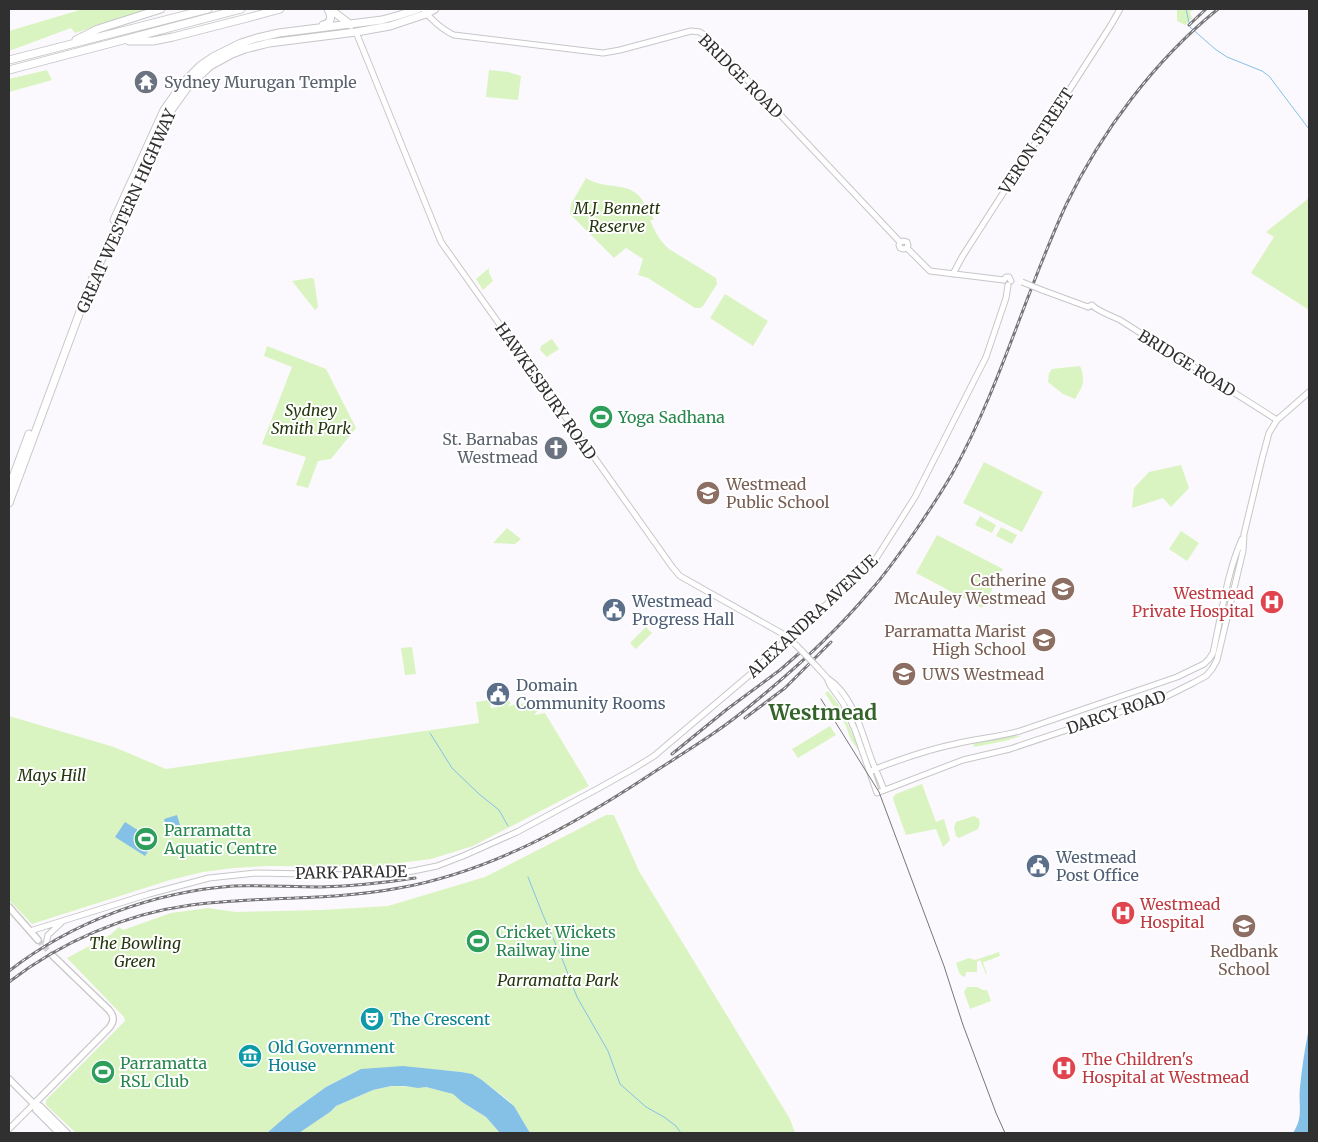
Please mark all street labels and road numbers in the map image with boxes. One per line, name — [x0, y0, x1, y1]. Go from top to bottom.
street label: BRIDGE ROAD — [695, 30, 787, 122]
street label: VERON STREET — [994, 84, 1078, 199]
street label: GREAT WESTERN HIGHWAY — [72, 105, 180, 316]
street label: HAWKESBURY ROAD — [491, 319, 601, 463]
street label: BRIDGE ROAD — [1135, 325, 1239, 401]
street label: ALEXANDRA AVENUE — [742, 550, 882, 682]
street label: DARCY ROAD — [1064, 686, 1168, 738]
street label: PARK PARADE — [295, 861, 408, 883]

